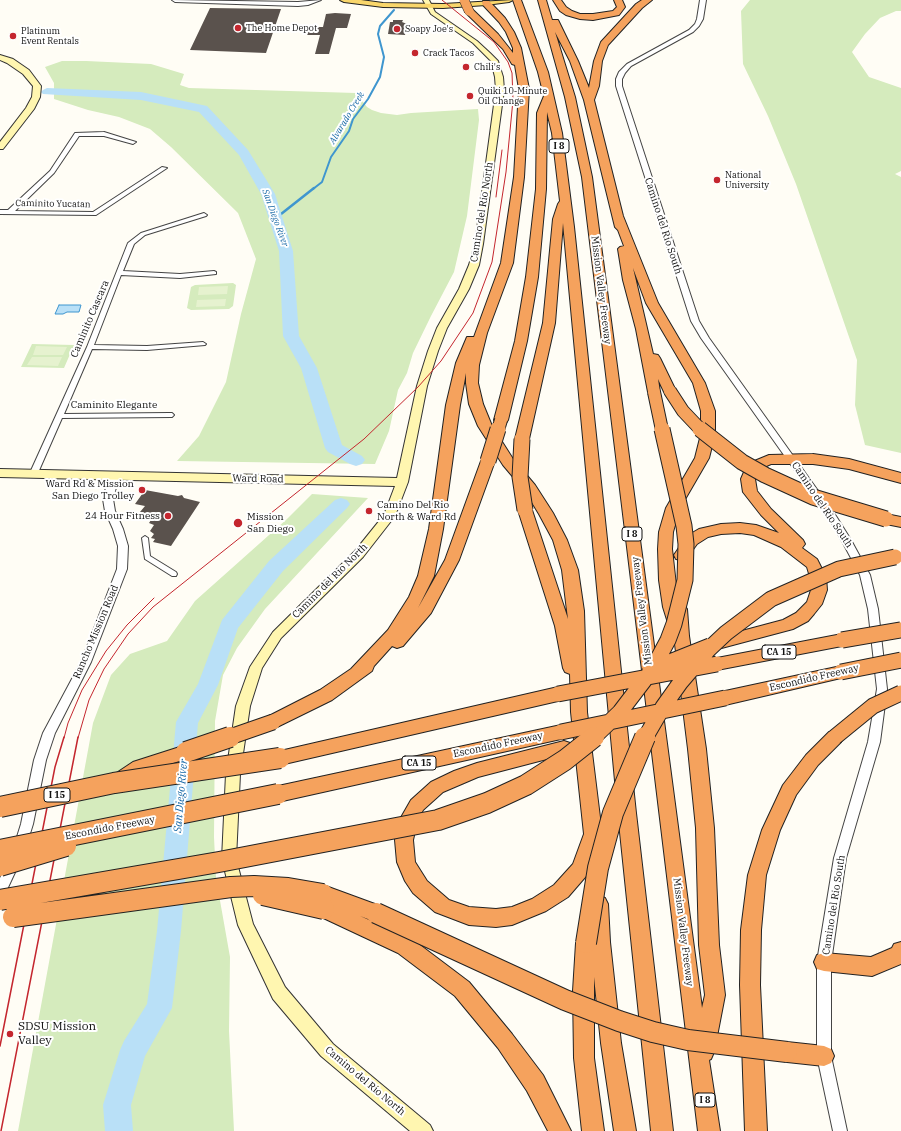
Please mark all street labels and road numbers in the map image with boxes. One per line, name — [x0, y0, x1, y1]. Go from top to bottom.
road number: I 8 — [549, 139, 569, 153]
street label: Camino del Rio North — [468, 161, 496, 263]
street label: Camino del Rio South — [642, 176, 684, 276]
street label: Caminito Yucatan — [15, 198, 91, 210]
street label: Mission Valley Freeway — [588, 235, 614, 345]
street label: Caminito Cascara — [68, 279, 112, 359]
street label: Caminito Elegante — [71, 399, 157, 411]
street label: Camino del Rio South — [789, 460, 855, 550]
street label: Ward Road — [232, 473, 284, 485]
road number: I 8 — [622, 527, 642, 541]
street label: Camino del Rio North — [290, 541, 370, 621]
street label: Mission Valley Freeway — [629, 556, 655, 666]
street label: Rancho Mission Road — [71, 583, 121, 681]
road number: CA 15 — [762, 645, 796, 659]
street label: Escondido Freeway — [768, 662, 860, 694]
street label: Escondido Freeway — [452, 730, 544, 760]
road number: CA 15 — [402, 756, 436, 770]
road number: I 15 — [44, 788, 70, 802]
street label: Escondido Freeway — [64, 813, 156, 843]
street label: Camino del Rio South — [820, 854, 848, 956]
street label: Mission Valley Freeway — [670, 877, 696, 987]
street label: Camino del Rio North — [322, 1044, 408, 1118]
road number: I 8 — [695, 1093, 715, 1107]

